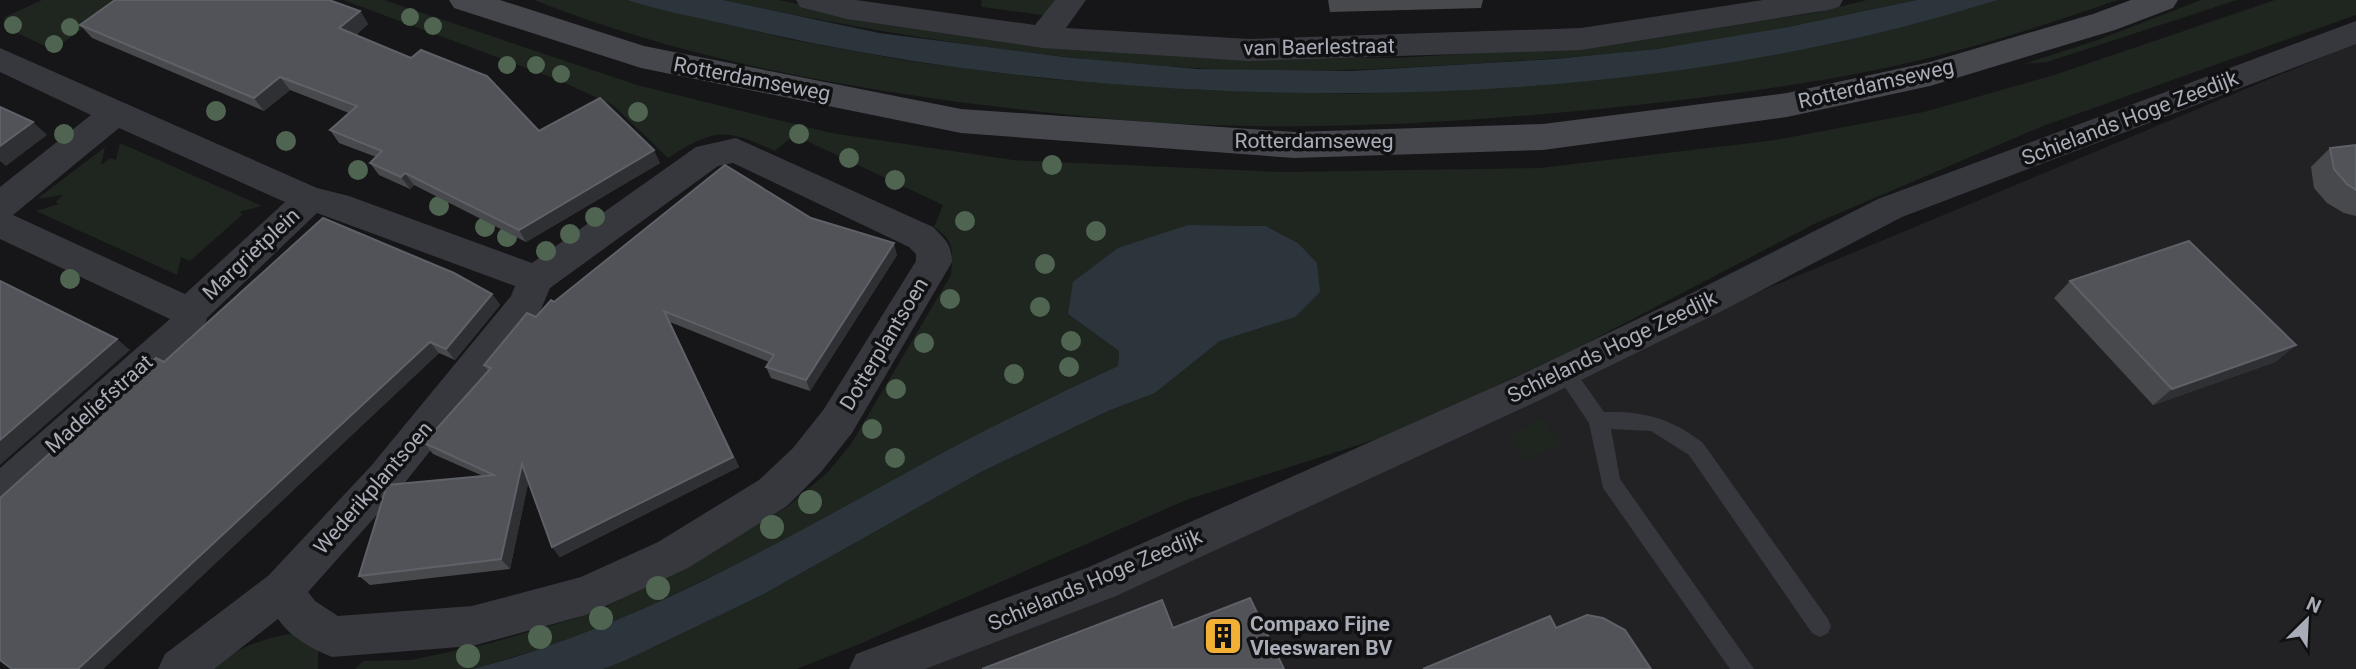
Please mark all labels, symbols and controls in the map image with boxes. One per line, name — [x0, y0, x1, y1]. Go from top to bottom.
street label: van Baerlestraat — [1243, 34, 1395, 60]
street label: Rotterdamseweg — [672, 52, 832, 106]
street label: Rotterdamseweg — [1796, 54, 1956, 114]
street label: Schielands Hoge Zeedijk — [2019, 66, 2242, 170]
street label: Rotterdamseweg — [1234, 129, 1394, 153]
street label: Margrietplein — [198, 203, 304, 305]
street label: Dotterplantsoen — [835, 273, 933, 415]
street label: Schielands Hoge Zeedijk — [1504, 286, 1721, 408]
street label: Madeliefstraat — [41, 350, 157, 458]
street label: Wederikplantsoen — [309, 417, 437, 559]
street label: Schielands Hoge Zeedijk — [985, 524, 1206, 636]
north arrow — [2272, 585, 2342, 655]
text: N — [2303, 592, 2325, 618]
place label: Compaxo Fijne Vleeswaren BV — [1250, 612, 1392, 660]
building icon: Compaxo Fijne Vleeswaren BV — [1202, 615, 1244, 657]

